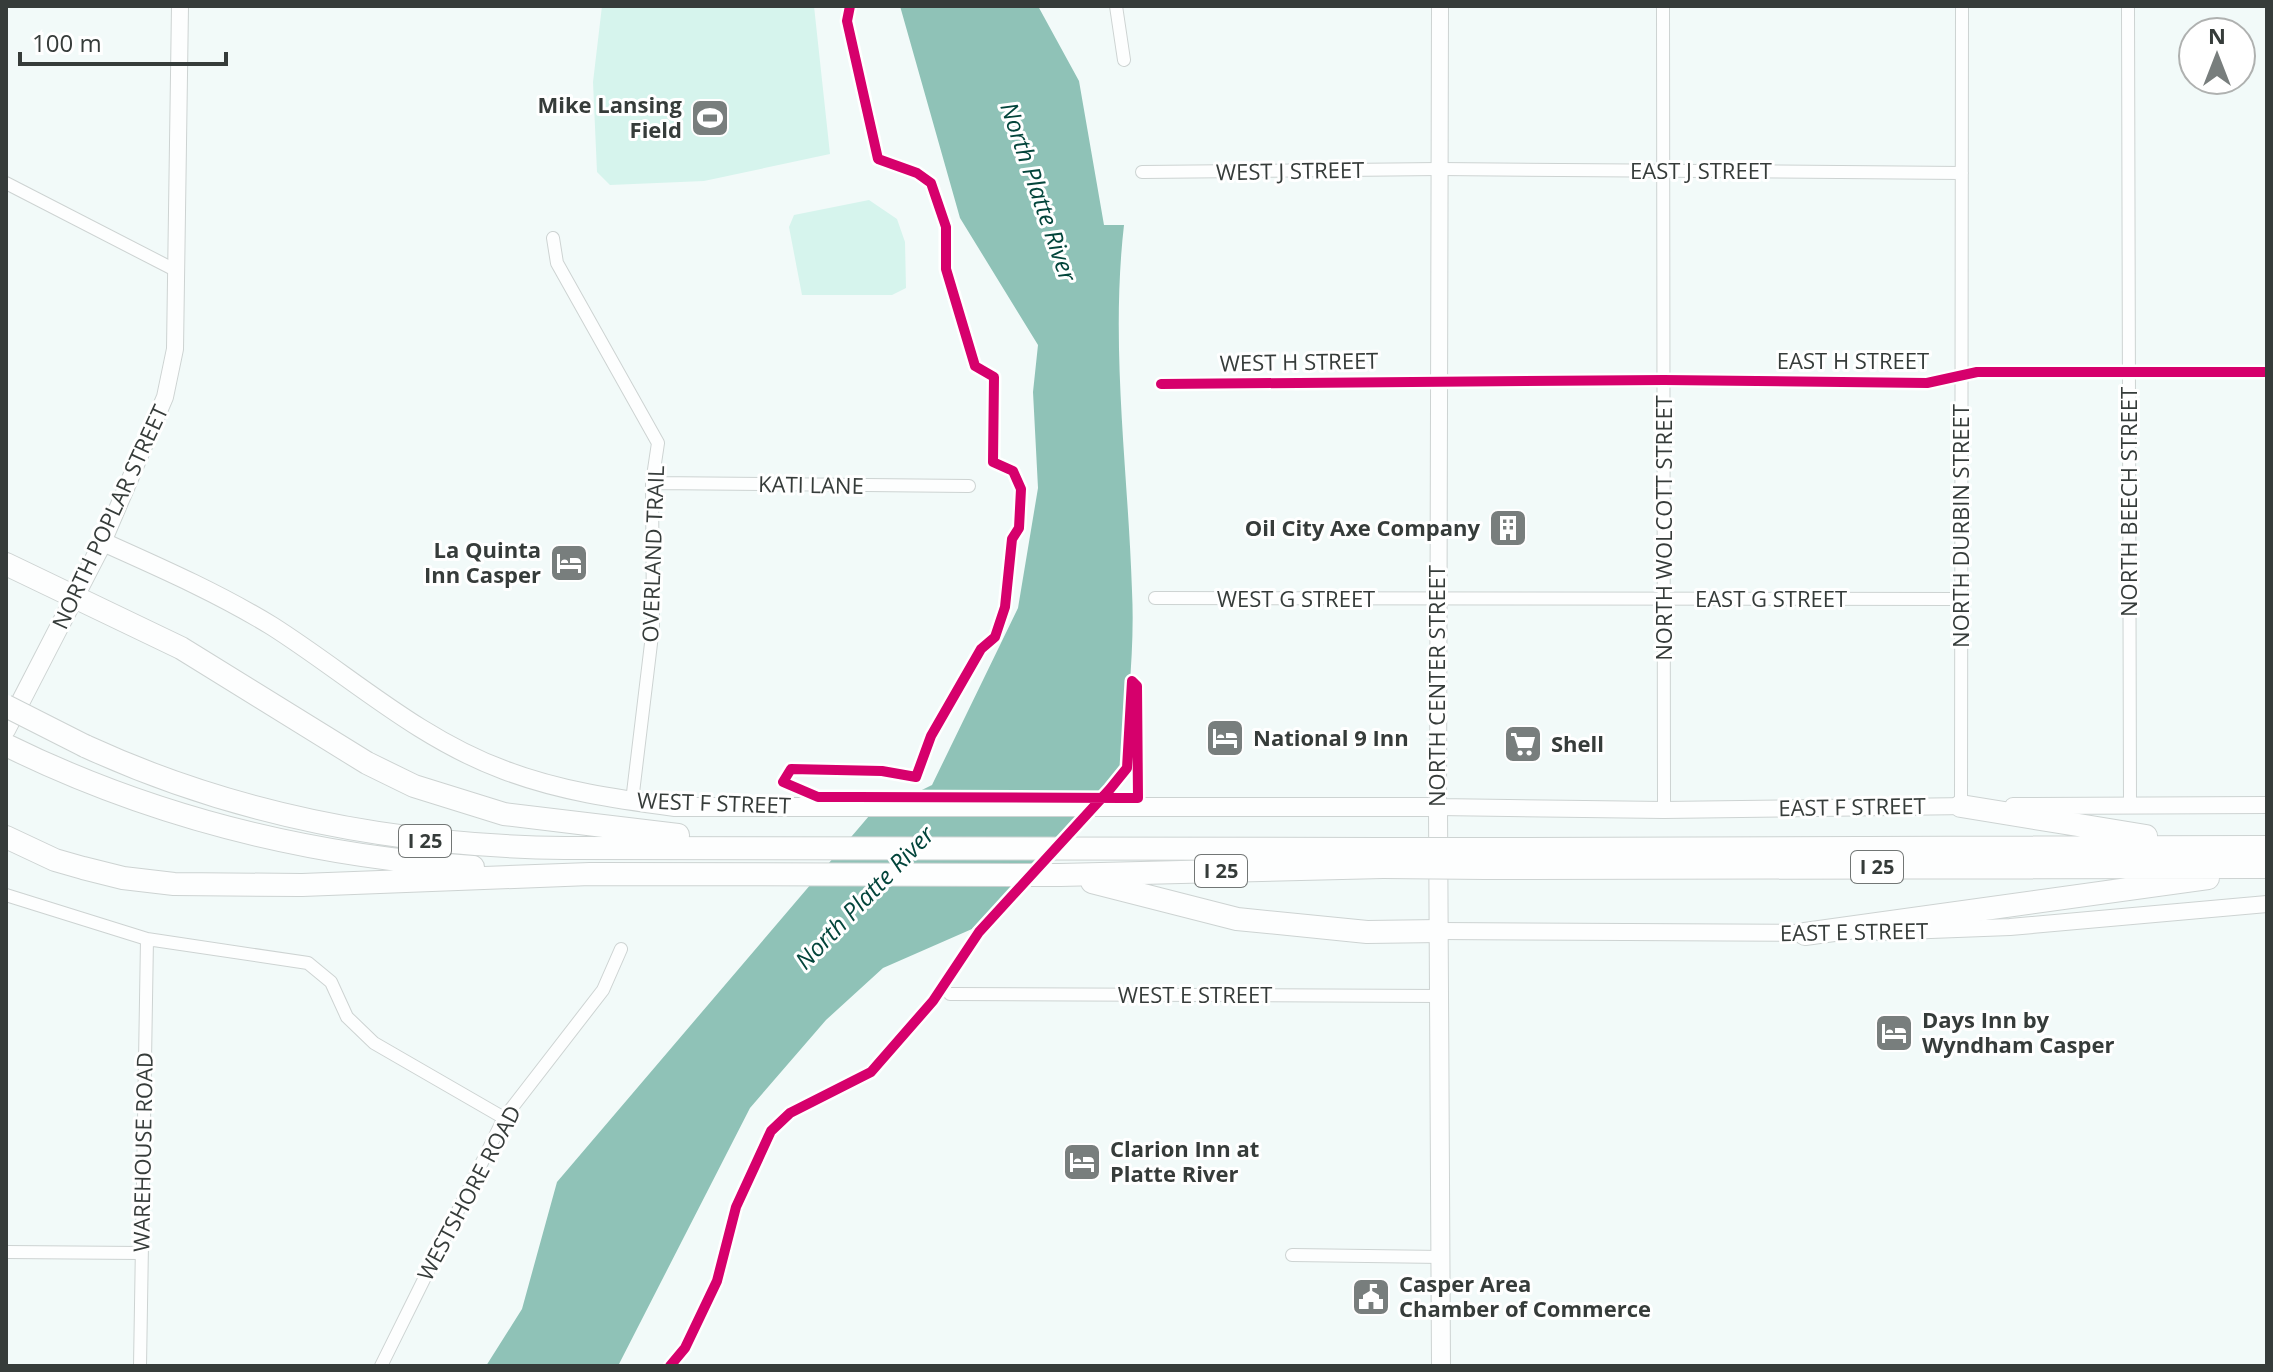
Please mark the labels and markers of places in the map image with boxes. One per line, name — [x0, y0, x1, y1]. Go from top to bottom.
place label: Mike Lansing Field — [537, 89, 683, 144]
sports icon: Mike Lansing Field — [689, 97, 731, 139]
building icon: Oil City Axe Company — [1487, 507, 1529, 549]
place label: Oil City Axe Company — [1245, 512, 1480, 542]
place label: La Quinta Inn Casper — [424, 534, 541, 589]
hotel icon: La Quinta Inn Casper — [548, 542, 590, 584]
hotel icon: National 9 Inn — [1204, 717, 1246, 759]
place label: National 9 Inn — [1253, 722, 1409, 752]
supermarket icon: Shell — [1502, 723, 1544, 765]
place label: Shell — [1551, 728, 1604, 758]
place label: Days Inn by Wyndham Casper — [1922, 1004, 2114, 1059]
hotel icon: Days Inn by Wyndham Casper — [1873, 1012, 1915, 1054]
place label: Clarion Inn at Platte River — [1110, 1133, 1259, 1188]
hotel icon: Clarion Inn at Platte River — [1061, 1141, 1103, 1183]
place label: Casper Area Chamber of Commerce — [1399, 1268, 1651, 1323]
public building icon: Casper Area Chamber of Commerce — [1350, 1276, 1392, 1318]

